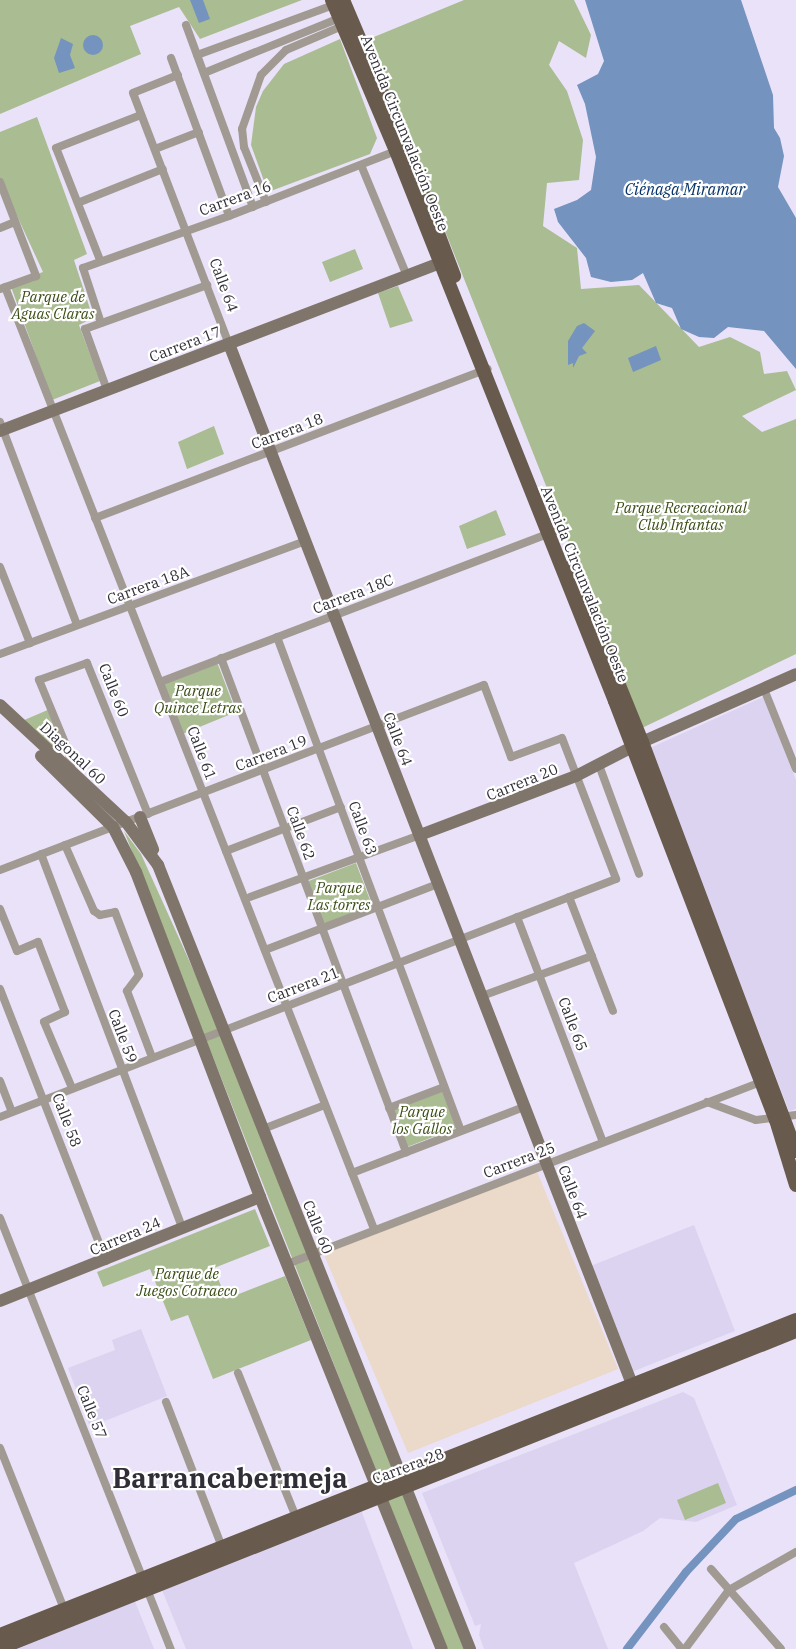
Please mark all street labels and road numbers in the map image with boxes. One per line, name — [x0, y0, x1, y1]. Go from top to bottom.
street label: Avenida Circunvalación Oeste — [357, 32, 453, 234]
street label: Carrera 16 — [196, 177, 274, 219]
street label: Calle 64 — [206, 255, 242, 315]
street label: Carrera 17 — [147, 322, 223, 366]
street label: Carrera 18 — [249, 409, 325, 453]
street label: Avenida Circunvalación Oeste — [537, 483, 633, 685]
street label: Carrera 18A — [105, 562, 191, 608]
street label: Carrera 18C — [310, 570, 396, 618]
street label: Calle 60 — [95, 661, 133, 719]
street label: Calle 64 — [380, 709, 416, 769]
street label: Diagonal 60 — [36, 718, 110, 788]
street label: Calle 61 — [184, 723, 220, 783]
street label: Carrera 19 — [233, 731, 309, 775]
street label: Carrera 20 — [484, 760, 560, 804]
street label: Calle 63 — [345, 798, 381, 858]
street label: Calle 62 — [283, 803, 319, 863]
street label: Carrera 21 — [265, 963, 341, 1007]
street label: Calle 65 — [555, 994, 591, 1054]
street label: Calle 59 — [105, 1006, 141, 1066]
street label: Calle 58 — [49, 1090, 85, 1150]
street label: Carrera 25 — [481, 1138, 557, 1182]
street label: Calle 64 — [555, 1162, 591, 1222]
street label: Calle 60 — [299, 1198, 337, 1256]
street label: Carrera 24 — [87, 1213, 163, 1259]
street label: Calle 57 — [73, 1383, 111, 1441]
street label: Carrera 28 — [370, 1444, 446, 1488]

